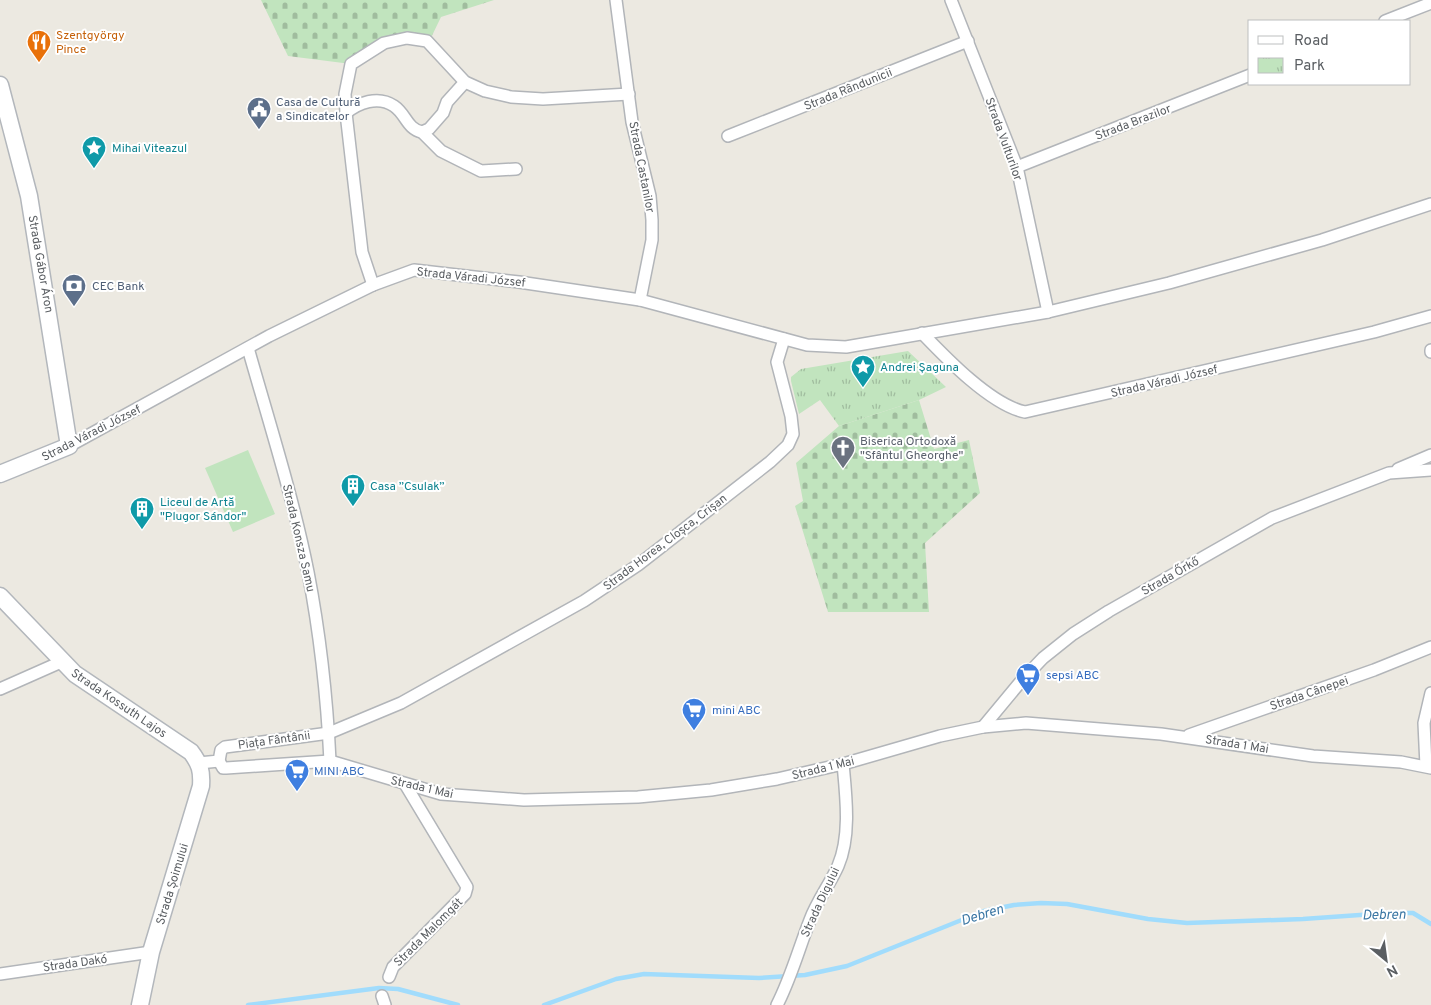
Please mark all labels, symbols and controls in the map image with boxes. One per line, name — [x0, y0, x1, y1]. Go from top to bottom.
legend — [1248, 20, 1411, 85]
place label: Szentgyörgy Pince — [56, 28, 125, 58]
restaurant icon: Szentgyörgy Pince — [26, 29, 52, 63]
text: Road — [1294, 32, 1329, 51]
text: Park — [1294, 57, 1325, 76]
street label: Strada Rândunicii — [802, 65, 895, 115]
place label: Casa de Cultură a Sindicatelor — [276, 95, 360, 125]
street label: Strada Vulturilor — [981, 95, 1026, 184]
public building icon: Casa de Cultură a Sindicatelor — [246, 96, 272, 130]
street label: Strada Brazilor — [1093, 101, 1174, 145]
street label: Strada Castanilor — [624, 120, 658, 215]
place icon: Mihai Viteazul — [81, 135, 107, 169]
place label: Mihai Viteazul — [112, 141, 187, 157]
street label: Strada Gábor Áron — [24, 214, 56, 314]
street label: Strada Váradi József — [416, 264, 526, 292]
bank icon: CEC Bank — [61, 273, 87, 307]
place label: CEC Bank — [92, 279, 145, 295]
place icon: Andrei Șaguna — [850, 354, 876, 388]
place label: Andrei Șaguna — [880, 360, 959, 376]
street label: Strada Váradi József — [1109, 362, 1219, 402]
street label: Strada Váradi József — [39, 402, 144, 466]
place label: Biserica Ortodoxă "Sfântul Gheorghe" — [860, 434, 963, 464]
church icon: Biserica Ortodoxă "Sfântul Gheorghe" — [830, 435, 856, 469]
building icon: Casa ”Csulak” — [340, 473, 366, 507]
place label: Casa ”Csulak” — [370, 479, 445, 495]
street label: Strada Konsza Samu — [278, 483, 318, 594]
street label: Strada Horea, Cloșca, Crișan — [600, 491, 731, 595]
place label: Liceul de Artă "Plugor Sándor" — [160, 495, 247, 525]
building icon: Liceul de Artă "Plugor Sándor" — [129, 496, 155, 530]
street label: Strada Őrkő — [1139, 553, 1203, 600]
supermarket icon: sepsi ABC — [1015, 662, 1041, 696]
street label: Strada Kossuth Lajos — [67, 666, 170, 742]
place label: sepsi ABC — [1046, 668, 1099, 684]
street label: Strada Cânepei — [1268, 673, 1351, 715]
supermarket icon: mini ABC — [681, 697, 707, 731]
place label: mini ABC — [712, 703, 761, 719]
street label: Piața Fântânii — [237, 728, 311, 754]
street label: Strada 1 Mai — [1204, 732, 1270, 758]
street label: Strada 1 Mai — [790, 753, 856, 784]
supermarket icon: MINI ABC — [284, 758, 310, 792]
place label: MINI ABC — [314, 764, 365, 780]
street label: Strada 1 Mai — [389, 773, 455, 803]
street label: Strada Șoimului — [153, 842, 193, 927]
street label: Strada Digului — [798, 865, 844, 940]
street label: Strada Malomgát — [391, 895, 467, 971]
water label: Debren — [959, 901, 1006, 930]
water label: Debren — [1362, 907, 1406, 924]
north arrow — [1361, 935, 1411, 985]
street label: Strada Dakó — [42, 952, 109, 976]
text: N — [1383, 960, 1400, 980]

